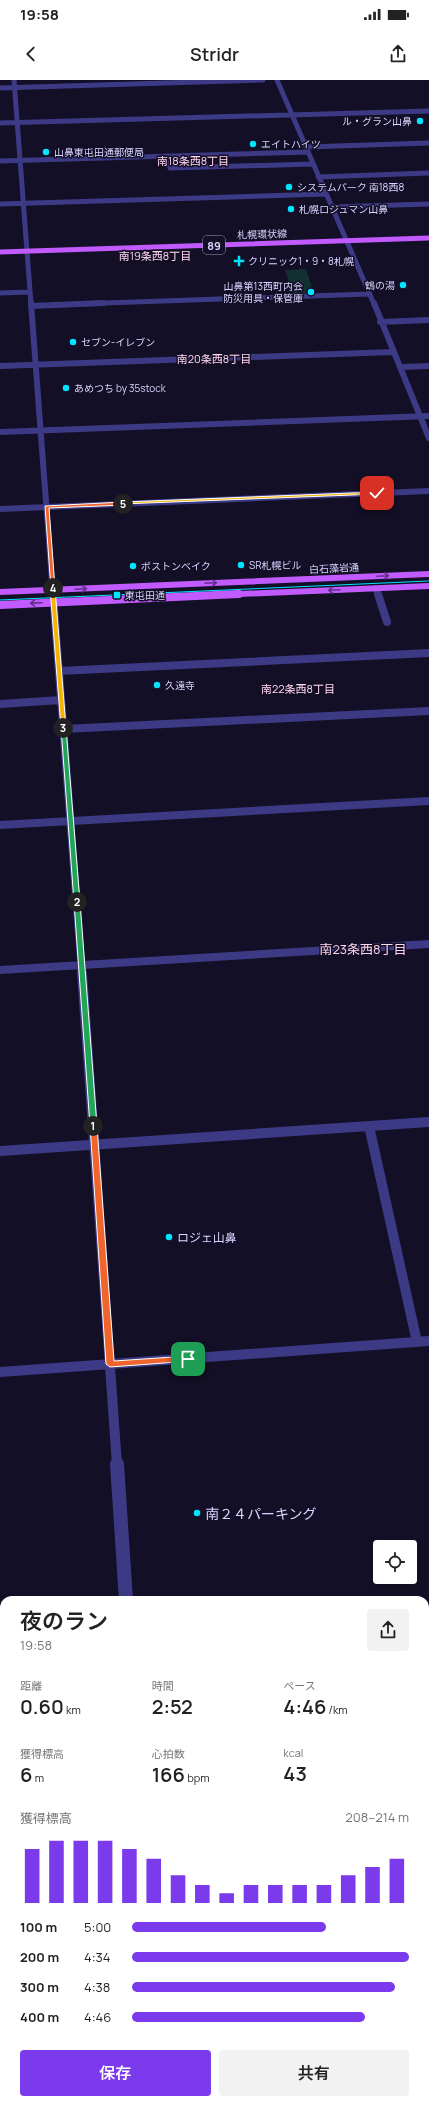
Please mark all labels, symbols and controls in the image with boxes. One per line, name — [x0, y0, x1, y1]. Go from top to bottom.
text: 19:58 — [20, 4, 59, 25]
text: Stridr — [190, 42, 239, 66]
icon: back — [20, 43, 42, 65]
icon: share — [387, 43, 409, 65]
place label: ル・グラン山鼻 — [342, 114, 412, 128]
marker: ル・グラン山鼻 — [415, 116, 425, 126]
place label: エイトハイツ — [261, 137, 321, 151]
marker: エイトハイツ — [248, 139, 258, 149]
place label: 山鼻東屯田通郵便局 — [54, 145, 144, 159]
marker: 山鼻東屯田通郵便局 — [41, 147, 51, 157]
district label: 南18条西8丁目 — [157, 153, 229, 168]
place label: システムパーク 南18西8 — [297, 180, 404, 194]
marker: システムパーク 南18西8 — [284, 182, 294, 192]
place label: 札幌ロジュマン山鼻 — [299, 202, 388, 216]
marker: 札幌ロジュマン山鼻 — [286, 204, 296, 214]
street label: 札幌環状線 — [237, 226, 287, 242]
road number: 89 — [203, 236, 225, 254]
district label: 南19条西8丁目 — [119, 248, 191, 263]
place label: クリニック1・9・8札幌 — [248, 254, 354, 268]
marker: クリニック1・9・8札幌 — [233, 255, 245, 267]
place label: 鶴の湯 — [365, 278, 395, 292]
place label: 山鼻第13西町内会 防災用具・保管庫 — [223, 279, 303, 305]
marker: 鶴の湯 — [398, 280, 408, 290]
marker: 山鼻第13西町内会 防災用具・保管庫 — [306, 287, 316, 297]
place label: セブン-イレブン — [81, 335, 155, 349]
marker: セブン-イレブン — [68, 337, 78, 347]
district label: 南20条西8丁目 — [177, 351, 251, 366]
place label: あめつち by 35stock — [74, 381, 167, 395]
marker: あめつち by 35stock — [61, 383, 71, 393]
pin — [360, 476, 394, 510]
icon: check — [366, 482, 388, 504]
pin: 5 — [113, 494, 133, 514]
text: 5 — [120, 496, 126, 511]
place label: SR札幌ビル — [249, 558, 301, 572]
place label: ボストンベイク — [141, 559, 211, 573]
marker: SR札幌ビル — [236, 560, 246, 570]
street label: 白石藻岩通 — [309, 560, 359, 576]
marker: ボストンベイク — [128, 561, 138, 571]
one-way arrow — [376, 572, 389, 579]
pin: 4 — [43, 578, 63, 598]
one-way arrow — [204, 579, 217, 587]
text: 4 — [50, 580, 56, 595]
one-way arrow — [74, 585, 87, 593]
one-way arrow — [328, 587, 341, 594]
place label: 東屯田通 — [125, 588, 165, 602]
marker: 東屯田通 — [112, 590, 122, 600]
one-way arrow — [30, 600, 43, 607]
place label: 久遠寺 — [165, 678, 195, 692]
marker: 久遠寺 — [152, 680, 162, 690]
district label: 南22条西8丁目 — [261, 681, 335, 696]
pin: 3 — [53, 718, 73, 738]
text: 3 — [60, 720, 66, 735]
pin: 2 — [67, 892, 87, 912]
text: 2 — [74, 894, 80, 909]
district label: 南23条西8丁目 — [319, 940, 407, 958]
pin: 1 — [83, 1116, 103, 1136]
text: 1 — [91, 1118, 95, 1133]
place label: ロジェ山鼻 — [177, 1229, 237, 1246]
marker: ロジェ山鼻 — [164, 1232, 174, 1242]
pin — [171, 1342, 205, 1376]
icon: arrive — [177, 1348, 199, 1370]
place label: 南２４パーキング — [205, 1504, 317, 1523]
marker: 南２４パーキング — [192, 1508, 202, 1518]
map controls — [373, 1540, 417, 1584]
button: locate — [373, 1540, 417, 1584]
text: 夜のラン — [20, 1606, 108, 1636]
button: share — [367, 1609, 409, 1651]
text: 19:58 — [20, 1636, 52, 1654]
text: 距離 — [20, 1678, 42, 1693]
text: 時間 — [152, 1678, 174, 1693]
text: ペース — [283, 1678, 316, 1693]
text: 0.60 — [20, 1693, 64, 1720]
text: 2:52 — [152, 1693, 193, 1720]
text: 4:46 — [283, 1693, 326, 1720]
text: km — [64, 1702, 81, 1717]
text: /km — [326, 1702, 348, 1717]
text: kcal — [283, 1745, 303, 1760]
text: 獲得標高 — [20, 1746, 64, 1761]
text: 心拍数 — [152, 1746, 185, 1761]
text: 43 — [283, 1760, 307, 1787]
text: 6 — [20, 1761, 32, 1788]
text: 166 — [152, 1761, 185, 1788]
text: m — [32, 1770, 44, 1785]
text: bpm — [185, 1770, 210, 1785]
text: 208–214 m — [345, 1808, 409, 1826]
text: 獲得標高 — [20, 1809, 72, 1827]
text: 100 m — [20, 1918, 57, 1936]
text: 5:00 — [84, 1918, 111, 1936]
text: 200 m — [20, 1948, 59, 1966]
text: 4:34 — [84, 1948, 110, 1966]
text: 300 m — [20, 1978, 59, 1996]
text: 4:38 — [84, 1978, 110, 1996]
text: 400 m — [20, 2008, 59, 2026]
text: 4:46 — [84, 2008, 111, 2026]
button: 保存 — [20, 2050, 211, 2096]
button: 共有 — [219, 2050, 409, 2096]

